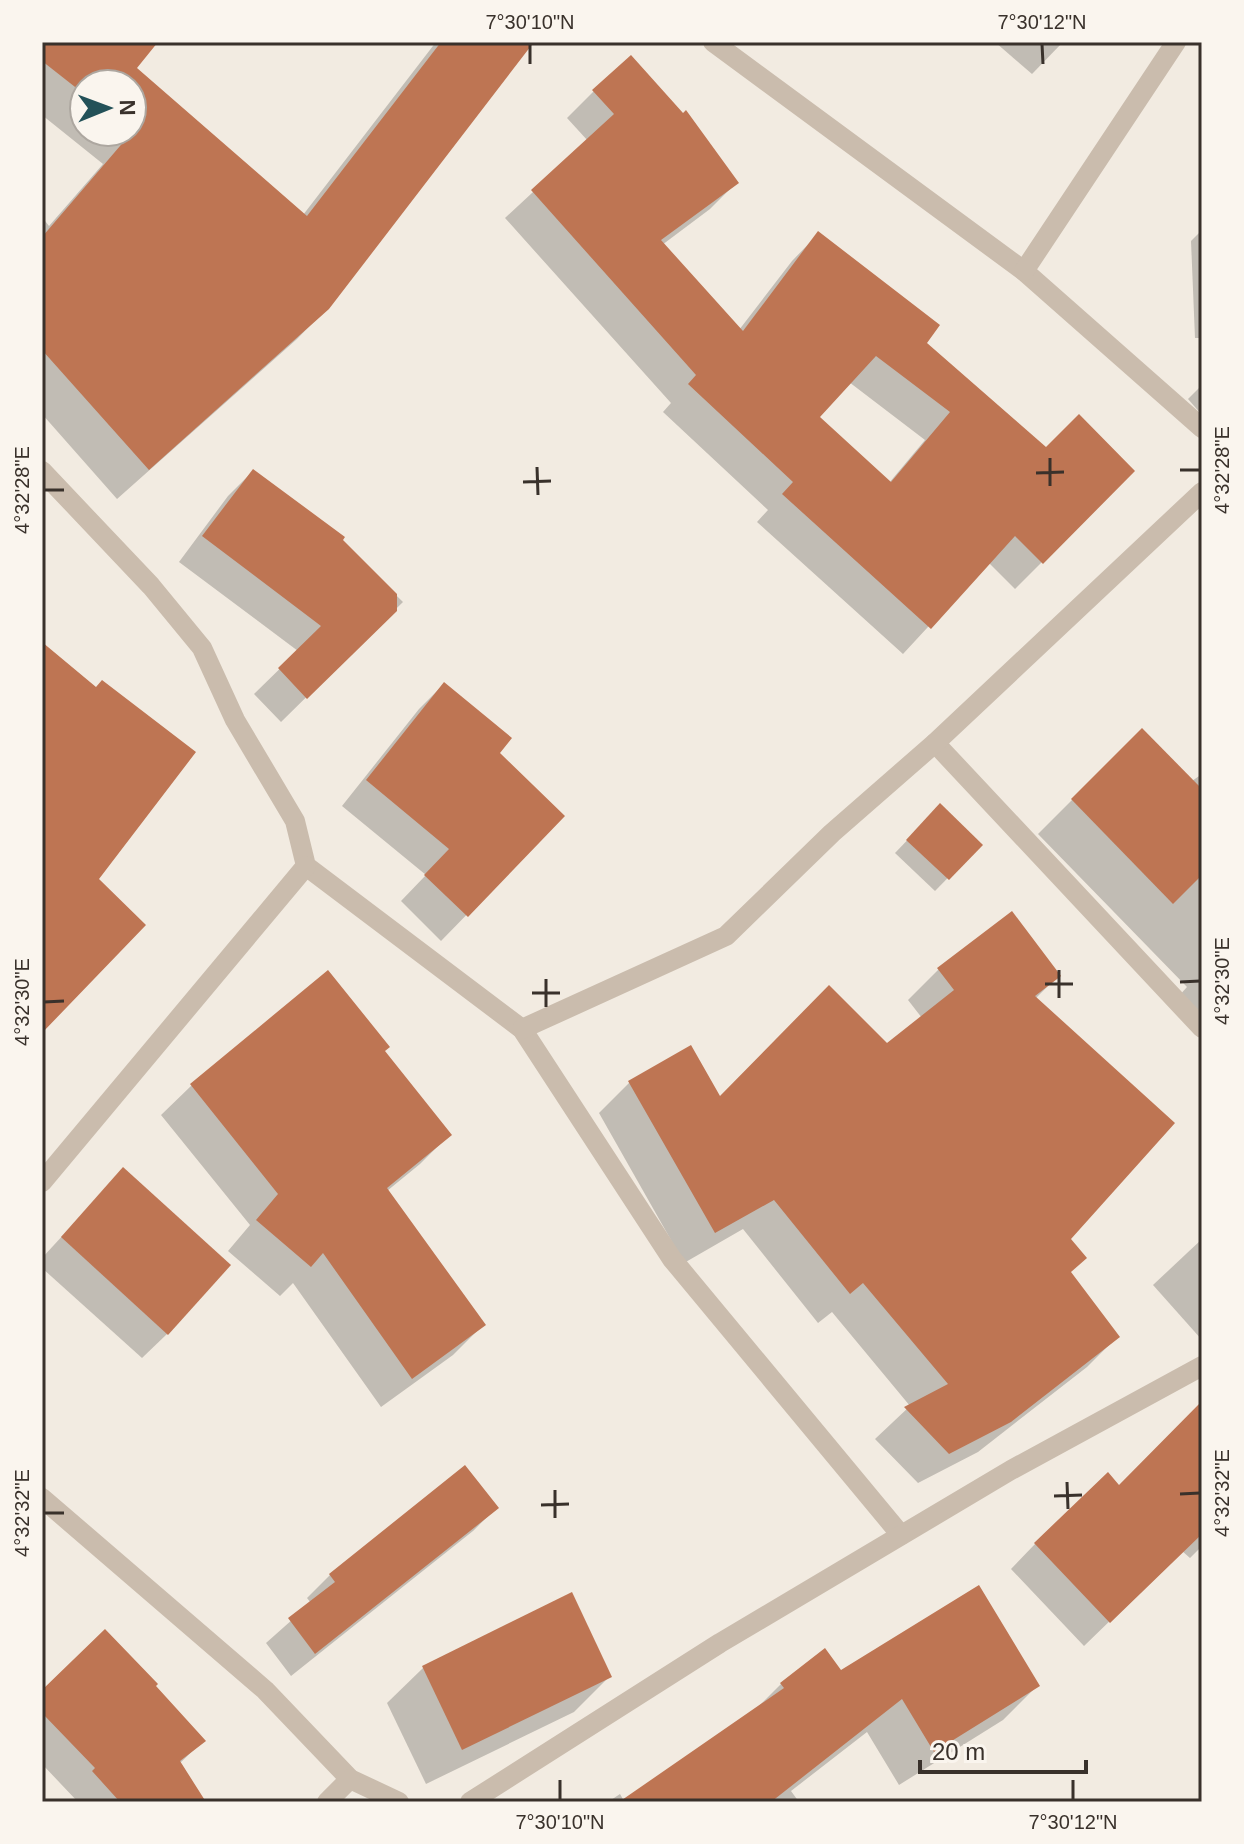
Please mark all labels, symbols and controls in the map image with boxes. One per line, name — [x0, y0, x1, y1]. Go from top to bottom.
text: 7°30'10"N — [486, 11, 574, 33]
text: 7°30'12"N — [998, 11, 1086, 33]
north arrow — [68, 68, 148, 148]
text: N — [115, 99, 140, 116]
text: 4°32'28"E — [1211, 426, 1233, 514]
text: 4°32'28"E — [11, 446, 33, 534]
text: 4°32'30"E — [1211, 937, 1233, 1025]
text: 4°32'30"E — [11, 958, 33, 1046]
text: 4°32'32"E — [1211, 1449, 1233, 1537]
text: 4°32'32"E — [11, 1469, 33, 1557]
scale bar — [920, 1724, 1086, 1774]
text: 20 m — [932, 1738, 985, 1765]
text: 7°30'10"N — [516, 1811, 604, 1833]
text: 7°30'12"N — [1029, 1811, 1117, 1833]

